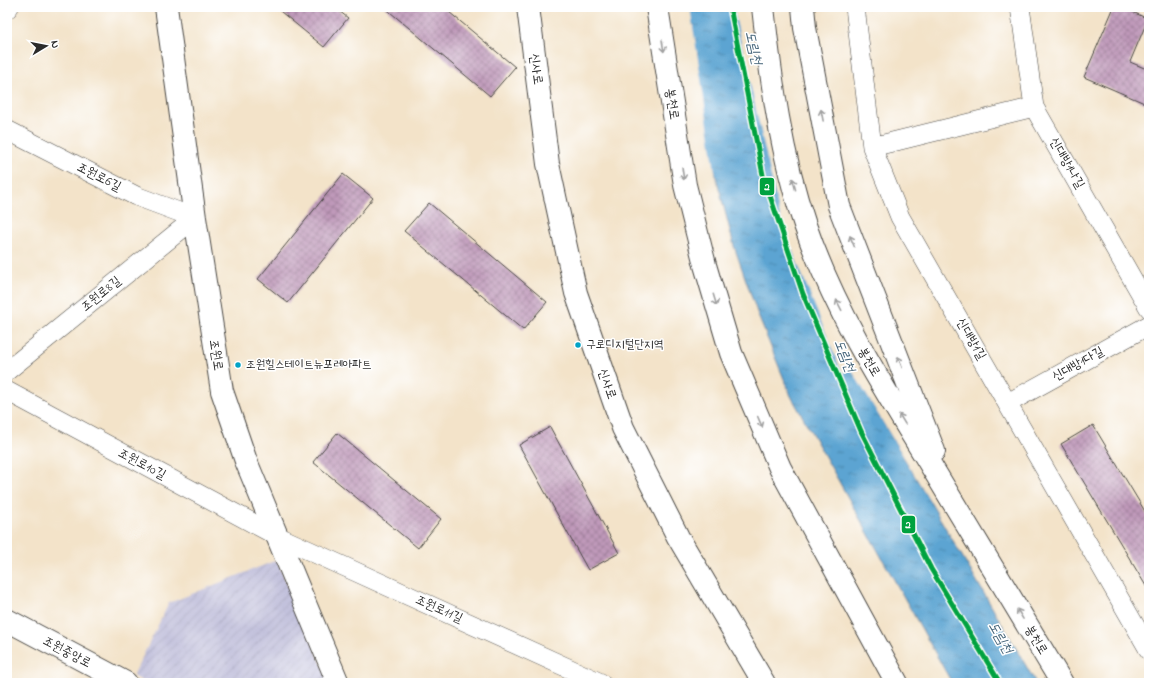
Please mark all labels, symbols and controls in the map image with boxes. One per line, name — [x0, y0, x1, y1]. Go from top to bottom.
north arrow — [26, 26, 66, 66]
water label: 도림천 — [739, 29, 767, 69]
text: N — [46, 39, 63, 49]
one-way arrow — [659, 39, 667, 52]
street label: 신사로 — [524, 52, 548, 86]
street label: 봉천로 — [660, 87, 684, 121]
one-way arrow — [817, 109, 825, 122]
street label: 신대방1나길 — [1045, 134, 1089, 192]
street label: 조원로6길 — [73, 158, 125, 196]
one-way arrow — [679, 167, 687, 180]
line badge: 2 — [759, 177, 775, 196]
one-way arrow — [789, 178, 797, 191]
text: 2 — [763, 179, 770, 195]
one-way arrow — [848, 235, 856, 247]
street label: 조원로8길 — [77, 272, 125, 316]
one-way arrow — [712, 293, 719, 306]
one-way arrow — [835, 300, 842, 312]
street label: 신대방1길 — [951, 314, 991, 364]
place label: 구로디지털단지역 — [586, 336, 664, 354]
water label: 도림천 — [828, 336, 861, 377]
street label: 조원로 — [204, 338, 228, 372]
marker: 구로디지털단지역 — [573, 340, 583, 350]
street label: 신대방1다길 — [1049, 342, 1107, 386]
street label: 봉천로 — [853, 344, 885, 380]
place label: 조원힐스테이트뉴포레아파트 — [246, 356, 372, 374]
one-way arrow — [895, 356, 903, 368]
marker: 조원힐스테이트뉴포레아파트 — [233, 360, 243, 370]
street label: 신사로 — [593, 366, 621, 402]
one-way arrow — [898, 413, 906, 425]
one-way arrow — [757, 415, 765, 427]
street label: 조원로10길 — [115, 443, 169, 485]
line badge: 2 — [901, 515, 916, 534]
text: 2 — [904, 517, 911, 533]
street label: 조원로11길 — [412, 590, 466, 628]
one-way arrow — [1016, 608, 1024, 620]
water label: 도림천 — [982, 618, 1018, 659]
street label: 봉천로 — [1020, 622, 1052, 658]
street label: 조원중앙로 — [39, 631, 95, 673]

